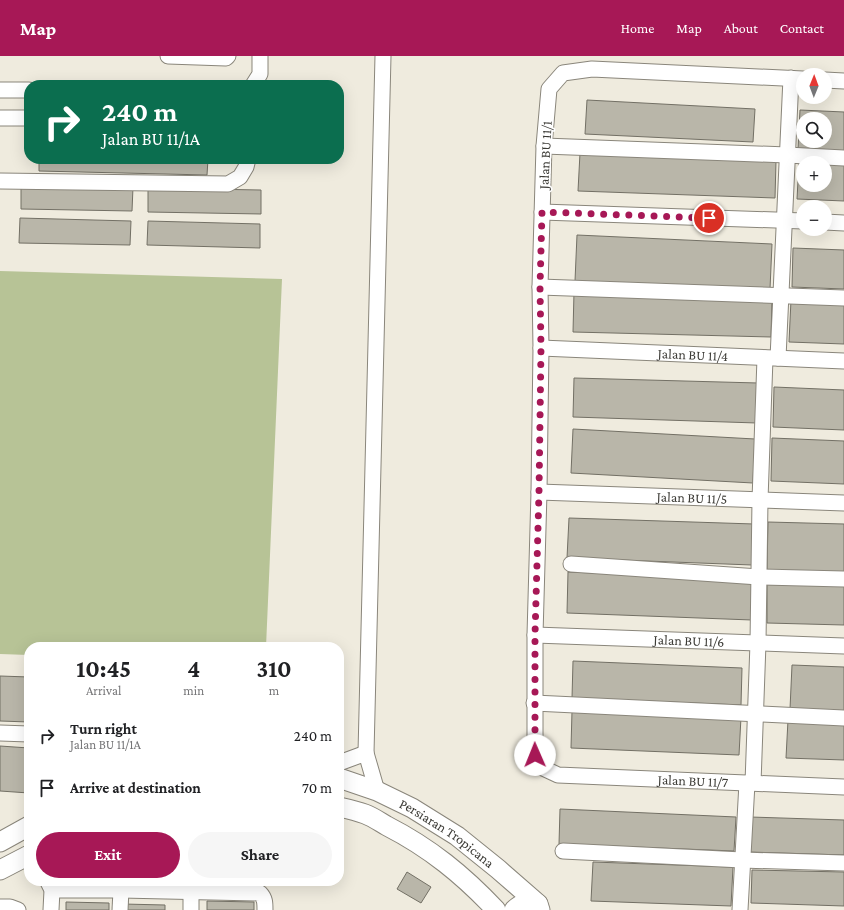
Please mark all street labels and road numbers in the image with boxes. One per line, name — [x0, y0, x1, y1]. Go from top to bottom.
street label: Jalan BU 11/1 — [535, 120, 555, 192]
street label: Jalan BU 11/4 — [655, 345, 728, 364]
street label: Jalan BU 11/5 — [654, 488, 727, 507]
street label: Jalan BU 11/6 — [651, 631, 725, 650]
street label: Jalan BU 11/7 — [655, 771, 729, 790]
street label: Persiaran Tropicana — [397, 795, 498, 871]

